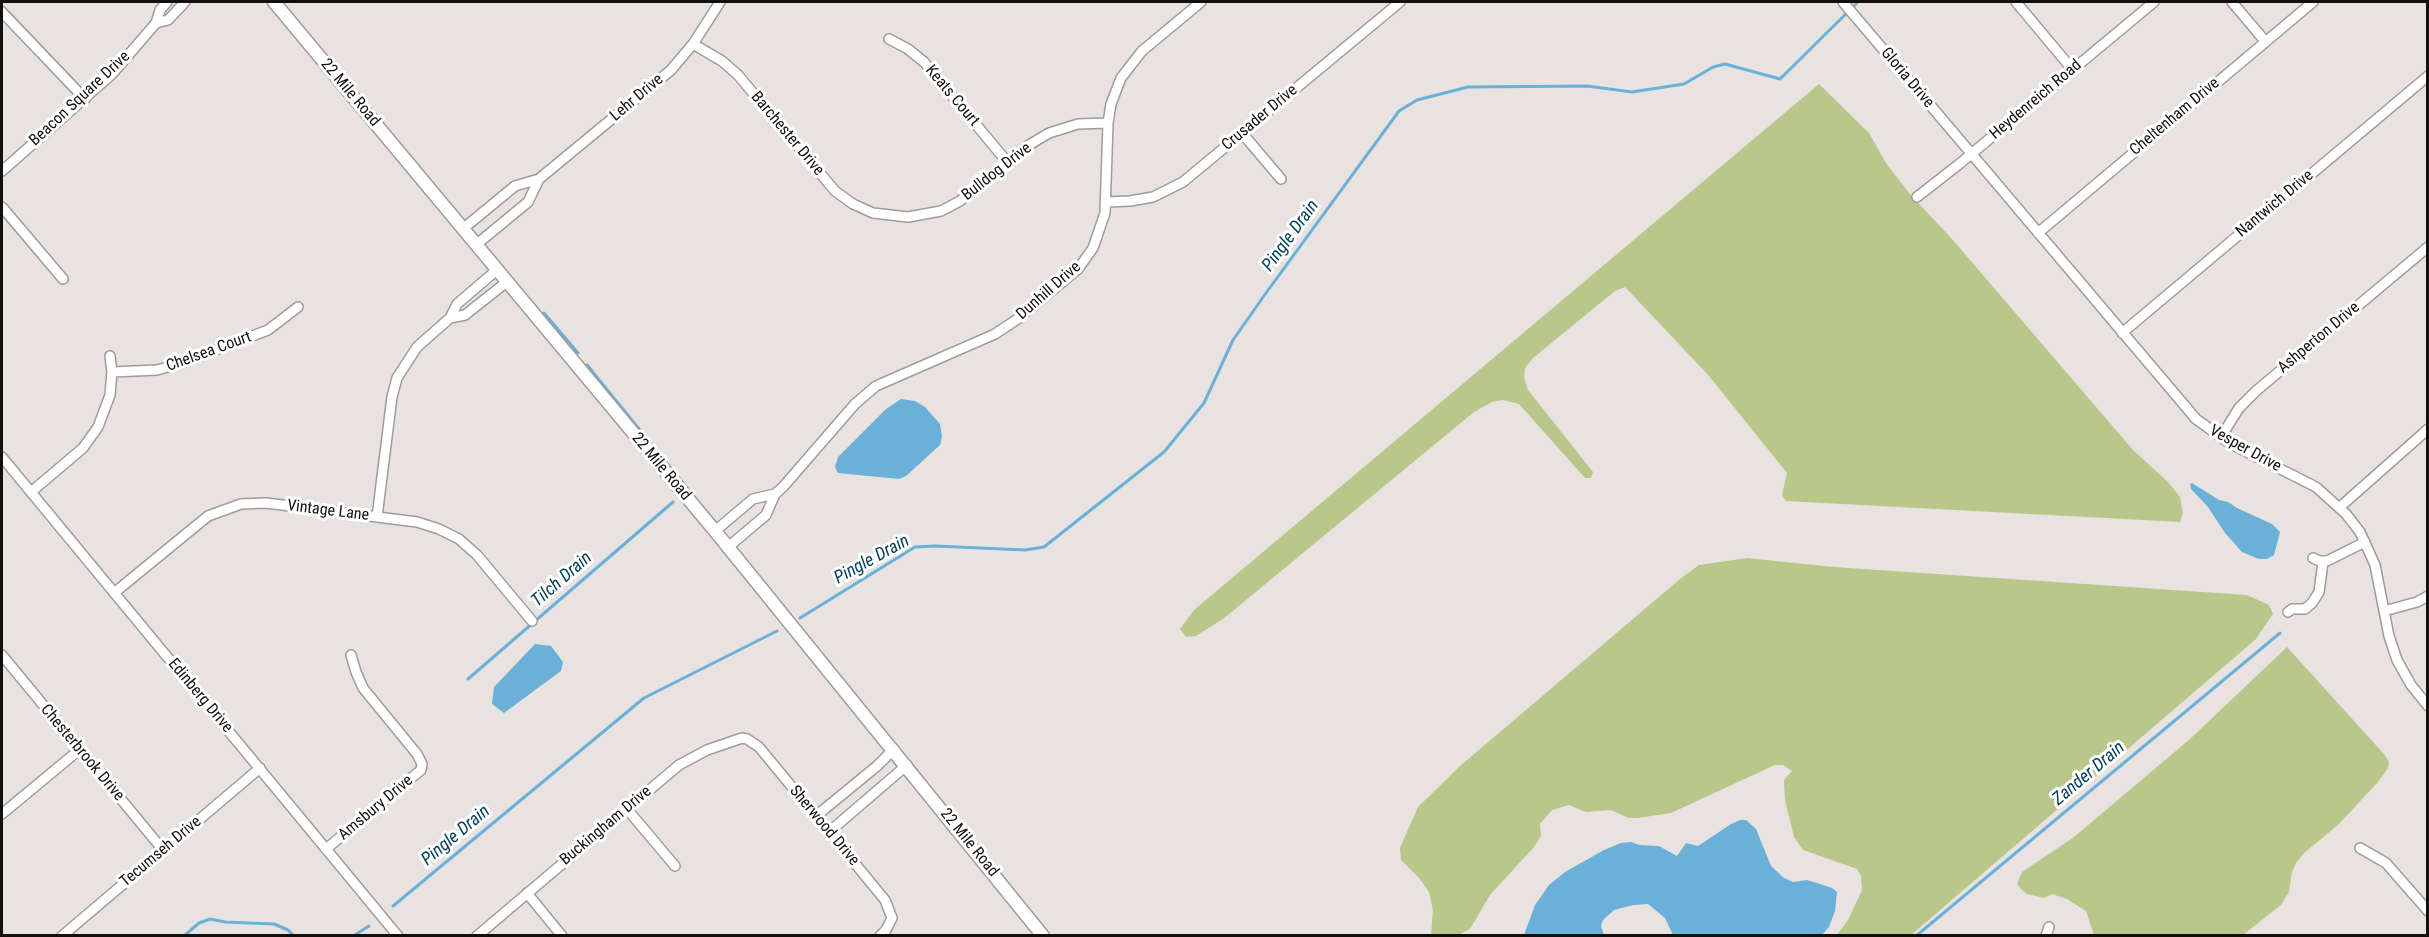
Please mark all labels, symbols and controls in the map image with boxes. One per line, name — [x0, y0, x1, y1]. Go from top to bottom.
street label: Gloria Drive — [1876, 44, 1938, 112]
street label: Beacon Square Drive — [26, 48, 134, 150]
street label: 22 Mile Road — [316, 55, 384, 131]
street label: Heydenreich Road — [1986, 56, 2086, 144]
street label: Keats Court — [921, 61, 983, 131]
street label: Lehr Drive — [607, 70, 667, 126]
street label: Cheltenham Drive — [2126, 74, 2224, 160]
street label: Crusader Drive — [1218, 81, 1302, 155]
street label: Barchester Drive — [746, 88, 828, 180]
street label: Bulldog Drive — [958, 139, 1036, 205]
street label: Nantwich Drive — [2233, 166, 2317, 242]
water label: Pingle Drain — [1258, 196, 1324, 276]
street label: Dunhill Drive — [1013, 258, 1085, 324]
street label: Ashperton Drive — [2274, 298, 2364, 378]
street label: Chelsea Court — [164, 328, 254, 376]
street label: Vesper Drive — [2206, 421, 2284, 477]
street label: 22 Mile Road — [627, 429, 695, 505]
street label: Vintage Lane — [286, 496, 370, 526]
water label: Pingle Drain — [831, 530, 913, 590]
water label: Tilch Drain — [527, 548, 597, 612]
street label: Edinberg Drive — [163, 655, 237, 737]
street label: Chesterbrook Drive — [36, 701, 128, 805]
water label: Zander Drain — [2048, 737, 2130, 811]
street label: Amsbury Drive — [335, 771, 417, 845]
street label: Buckingham Drive — [556, 782, 656, 870]
street label: Sherwood Drive — [785, 782, 863, 870]
water label: Pingle Drain — [417, 801, 495, 871]
street label: 22 Mile Road — [936, 805, 1002, 881]
street label: Tecumseh Drive — [116, 812, 206, 892]

